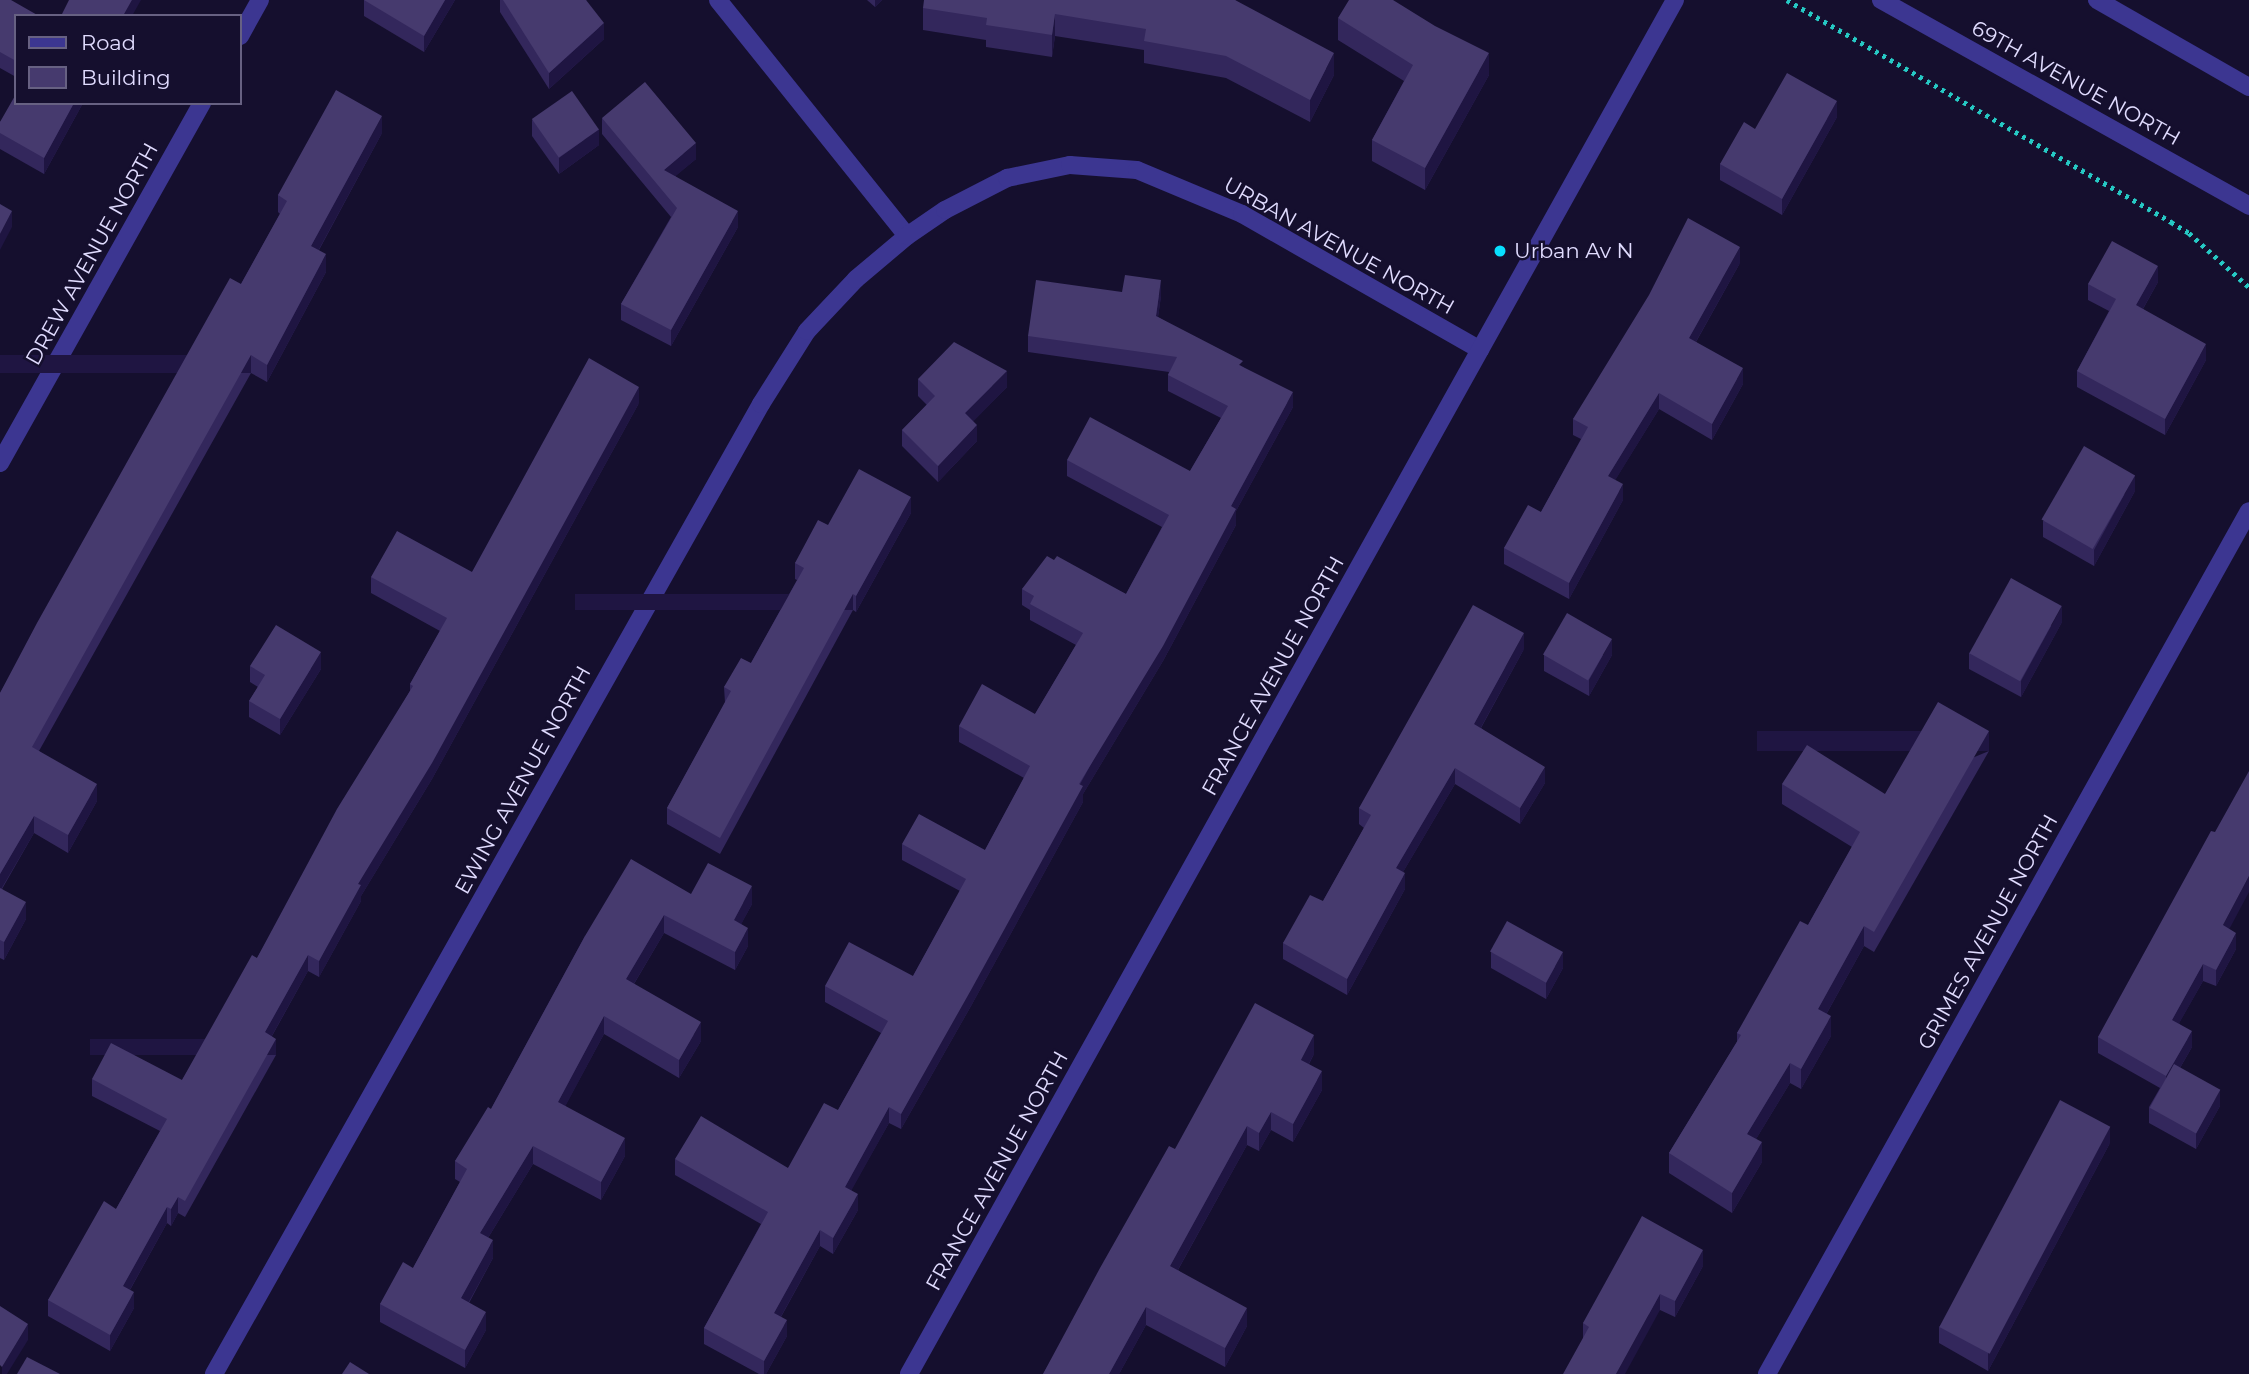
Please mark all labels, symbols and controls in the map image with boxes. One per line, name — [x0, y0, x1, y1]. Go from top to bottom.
legend — [14, 14, 242, 105]
street label: 69TH AVENUE NORTH — [1967, 15, 2185, 151]
text: Road — [81, 30, 136, 55]
text: Building — [81, 65, 171, 90]
street label: DREW AVENUE NORTH — [20, 139, 164, 369]
street label: URBAN AVENUE NORTH — [1219, 172, 1459, 320]
place label: Urban Av N — [1514, 238, 1634, 264]
marker: Urban Av N — [1492, 243, 1508, 259]
street label: FRANCE AVENUE NORTH — [1197, 552, 1349, 800]
street label: EWING AVENUE NORTH — [450, 662, 596, 898]
street label: GRIMES AVENUE NORTH — [1913, 810, 2063, 1054]
street label: FRANCE AVENUE NORTH — [921, 1047, 1073, 1295]

